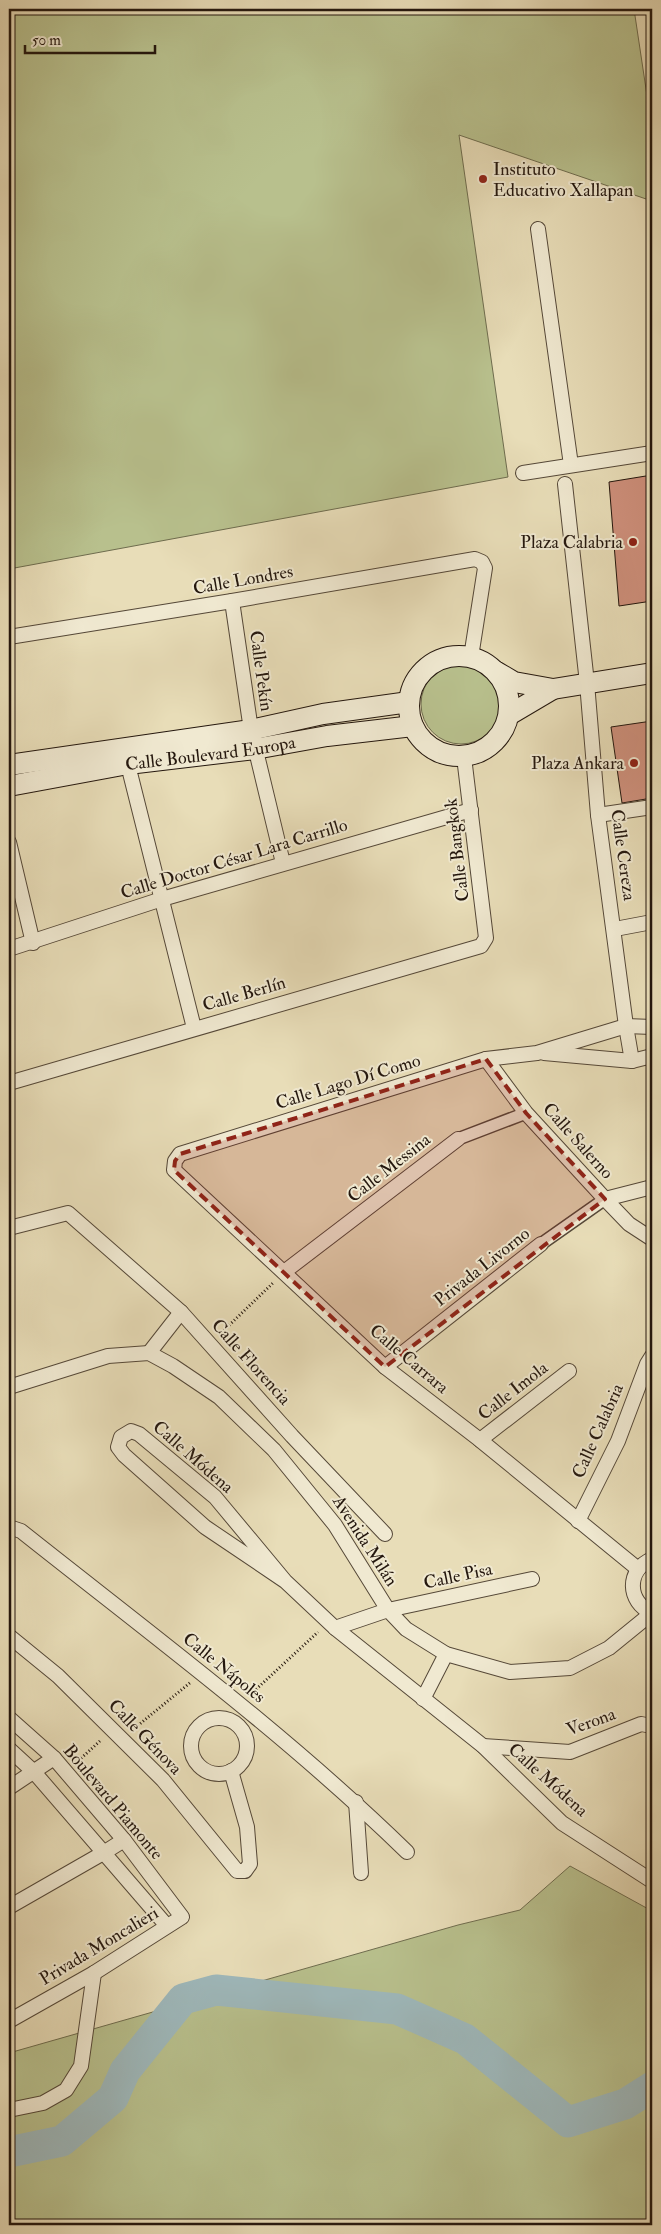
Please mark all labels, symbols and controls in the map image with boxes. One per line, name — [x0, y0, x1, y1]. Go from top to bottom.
scale bar — [25, 22, 155, 54]
text: 50 m — [32, 31, 61, 50]
place label: Instituto Educativo Xallapan — [493, 158, 633, 202]
marker: Instituto Educativo Xallapan — [477, 173, 489, 185]
place label: Plaza Calabria — [520, 531, 624, 554]
marker: Plaza Calabria — [627, 536, 639, 548]
street label: Calle Londres — [191, 560, 295, 600]
street label: Calle Pekín — [244, 629, 278, 713]
street label: Calle Boulevard Europa — [124, 730, 298, 776]
place label: Plaza Ankara — [531, 752, 625, 775]
marker: Plaza Ankara — [628, 757, 640, 769]
street label: Calle Bangkok — [439, 797, 475, 903]
street label: Calle Cereza — [605, 808, 641, 903]
street label: Calle Doctor César Lara Carrillo — [118, 813, 351, 905]
street label: Calle Berlín — [200, 971, 288, 1017]
street label: Calle Lago Dí Como — [273, 1049, 424, 1115]
street label: Calle Salerno — [538, 1098, 619, 1184]
street label: Calle Messina — [343, 1128, 436, 1208]
street label: Privada Livorno — [429, 1222, 535, 1312]
street label: Calle Florencia — [206, 1314, 296, 1410]
street label: Calle Carrara — [365, 1319, 454, 1399]
street label: Calle Imola — [473, 1356, 553, 1426]
street label: Calle Calabria — [567, 1380, 629, 1482]
street label: Calle Módena — [148, 1416, 239, 1499]
street label: Avenida Milán — [327, 1490, 403, 1591]
street label: Calle Pisa — [421, 1557, 495, 1595]
street label: Calle Nápoles — [178, 1628, 270, 1708]
street label: Calle Génova — [103, 1694, 187, 1780]
street label: Verona — [563, 1702, 619, 1741]
street label: Calle Módena — [503, 1738, 593, 1822]
street label: Boulevard Piamonte — [58, 1739, 168, 1865]
street label: Privada Moncalieri — [35, 1901, 163, 1991]

